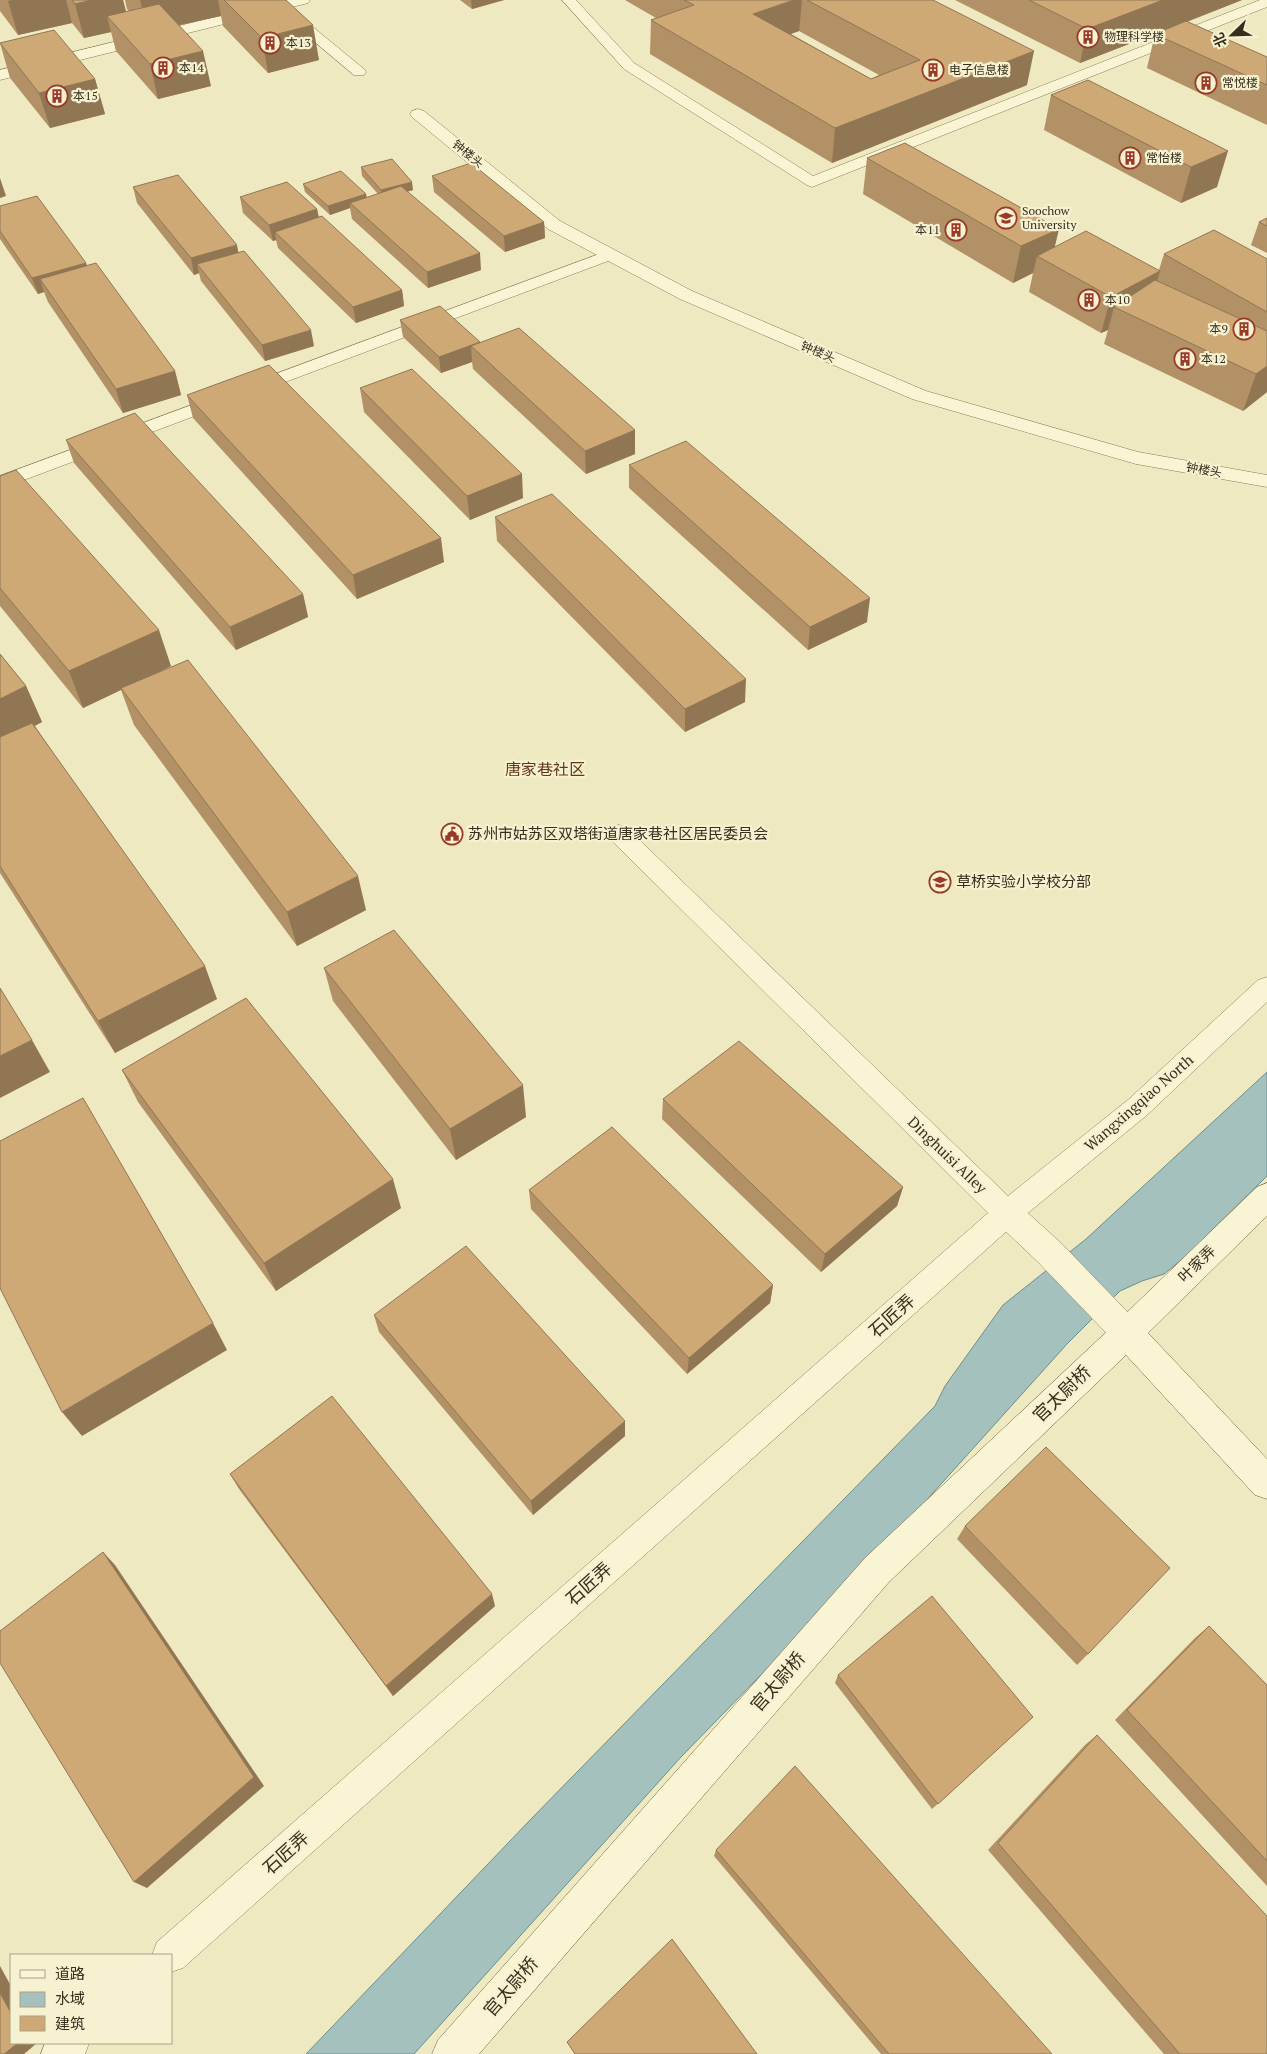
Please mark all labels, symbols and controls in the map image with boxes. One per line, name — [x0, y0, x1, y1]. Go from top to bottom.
north arrow — [1207, 10, 1257, 60]
building icon: 物理科学楼 — [1076, 25, 1100, 49]
place label: 物理科学楼 — [1104, 29, 1164, 44]
text: 北 — [1208, 30, 1231, 50]
building icon: 本13 — [258, 31, 282, 55]
place label: 本13 — [286, 35, 311, 50]
building icon: 本14 — [151, 56, 175, 80]
building icon: 电子信息楼 — [921, 58, 945, 82]
place label: 本14 — [179, 60, 204, 75]
place label: 电子信息楼 — [949, 62, 1009, 77]
building icon: 常悦楼 — [1194, 71, 1218, 95]
place label: 常悦楼 — [1222, 75, 1258, 90]
building icon: 本15 — [45, 84, 69, 108]
place label: 本15 — [73, 88, 98, 103]
street label: 钟楼头 — [450, 136, 487, 171]
building icon: 常怡楼 — [1118, 146, 1142, 170]
place label: 常怡楼 — [1146, 150, 1182, 165]
place label: Soochow University — [1022, 203, 1078, 232]
school or university icon: Soochow University — [994, 206, 1018, 230]
building icon: 本11 — [944, 218, 968, 242]
place label: 本11 — [915, 222, 940, 237]
building icon: 本10 — [1077, 288, 1101, 312]
place label: 本10 — [1105, 292, 1130, 307]
building icon: 本9 — [1232, 317, 1256, 341]
place label: 本9 — [1210, 321, 1228, 336]
street label: 钟楼头 — [799, 338, 838, 365]
building icon: 本12 — [1173, 347, 1197, 371]
place label: 本12 — [1201, 351, 1226, 366]
street label: 钟楼头 — [1185, 459, 1223, 480]
district label: 唐家巷社区 — [505, 758, 585, 780]
public building icon: 苏州市姑苏区双塔街道唐家巷社区居民委员会 — [440, 822, 464, 846]
place label: 苏州市姑苏区双塔街道唐家巷社区居民委员会 — [468, 823, 768, 843]
school or university icon: 草桥实验小学校分部 — [928, 870, 952, 894]
place label: 草桥实验小学校分部 — [956, 871, 1091, 891]
street label: Wangxingqiao North — [1080, 1049, 1197, 1155]
street label: Dinghuisi Alley — [904, 1112, 992, 1197]
street label: 叶家弄 — [1173, 1240, 1219, 1286]
street label: 石匠弄 — [863, 1288, 919, 1342]
street label: 官太尉桥 — [1027, 1360, 1096, 1427]
street label: 石匠弄 — [560, 1556, 616, 1610]
street label: 官太尉桥 — [745, 1646, 810, 1716]
street label: 石匠弄 — [257, 1825, 313, 1879]
street label: 官太尉桥 — [478, 1951, 543, 2021]
legend — [10, 1954, 172, 2044]
text: 道路 — [55, 1963, 85, 1983]
text: 水域 — [55, 1988, 85, 2008]
text: 建筑 — [55, 2013, 85, 2033]

